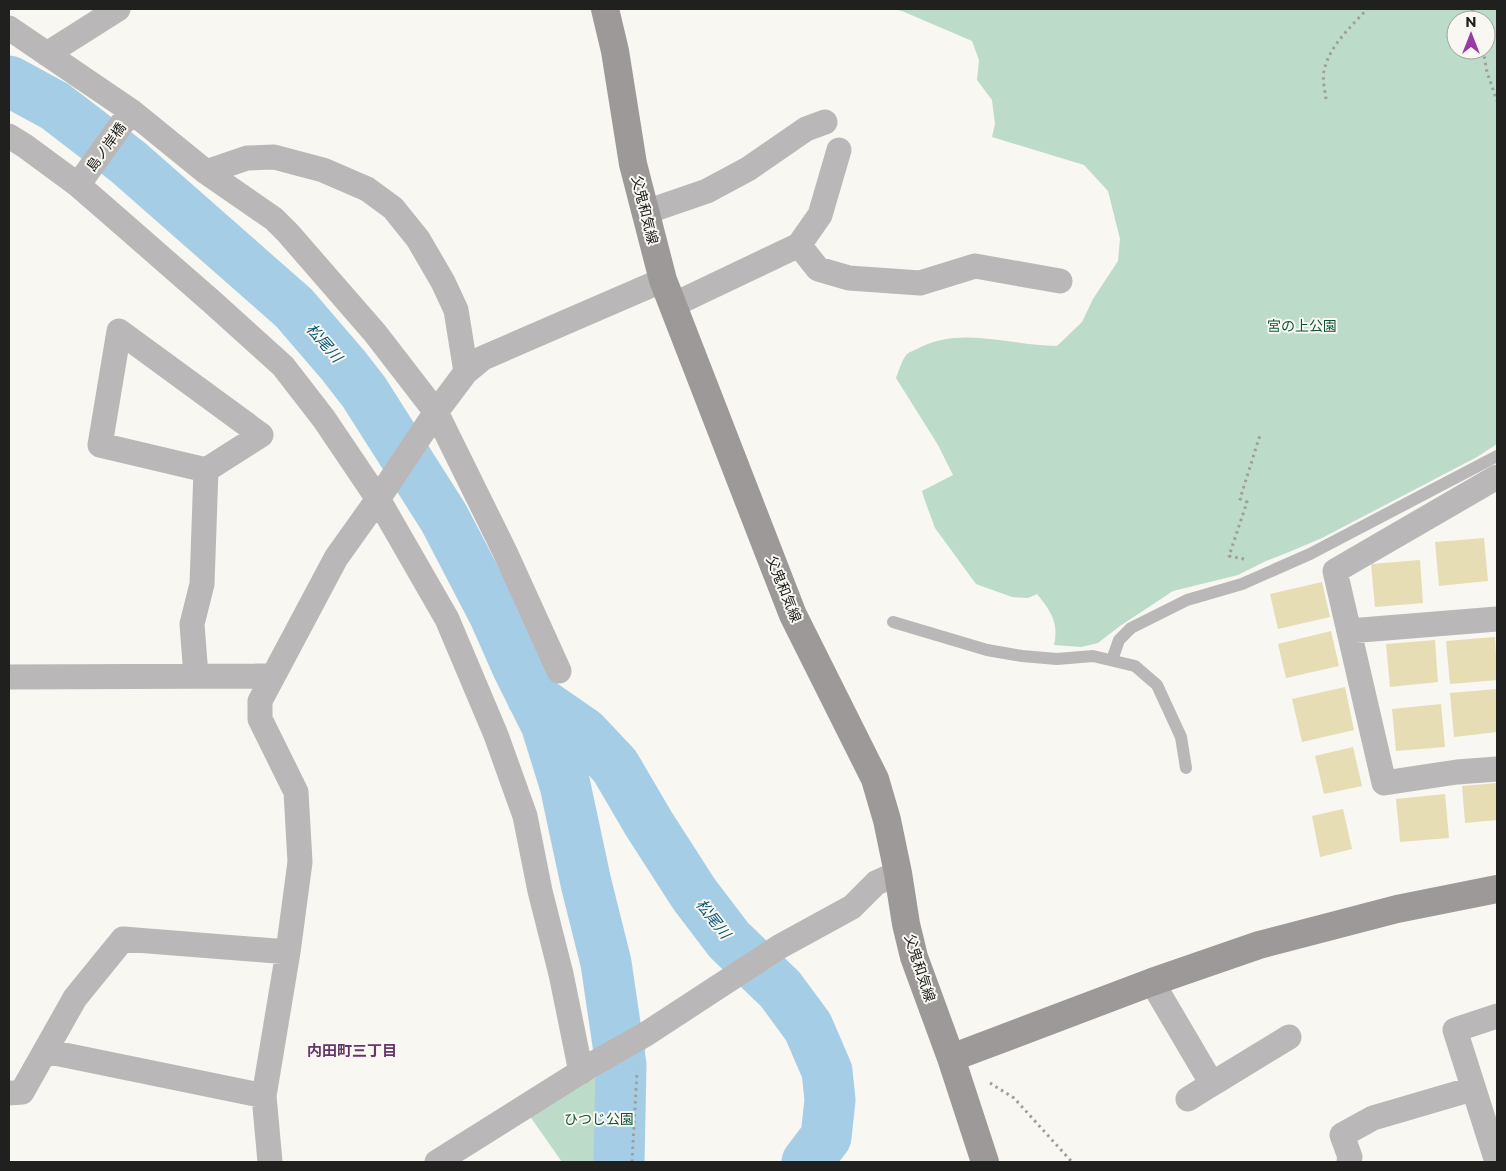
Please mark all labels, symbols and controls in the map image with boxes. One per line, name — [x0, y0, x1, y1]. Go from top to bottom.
north arrow — [1446, 10, 1496, 60]
text: N — [1465, 13, 1477, 31]
street label: 島ノ岸橋 — [82, 119, 130, 175]
street label: 父鬼和気線 — [628, 174, 662, 246]
park label: 宮の上公園 — [1267, 317, 1337, 335]
water label: 松尾川 — [302, 319, 348, 367]
street label: 父鬼和気線 — [763, 553, 805, 625]
water label: 松尾川 — [692, 895, 736, 944]
street label: 父鬼和気線 — [901, 932, 939, 1004]
district label: 内田町三丁目 — [307, 1041, 397, 1060]
park label: ひつじ公園 — [564, 1110, 634, 1128]

